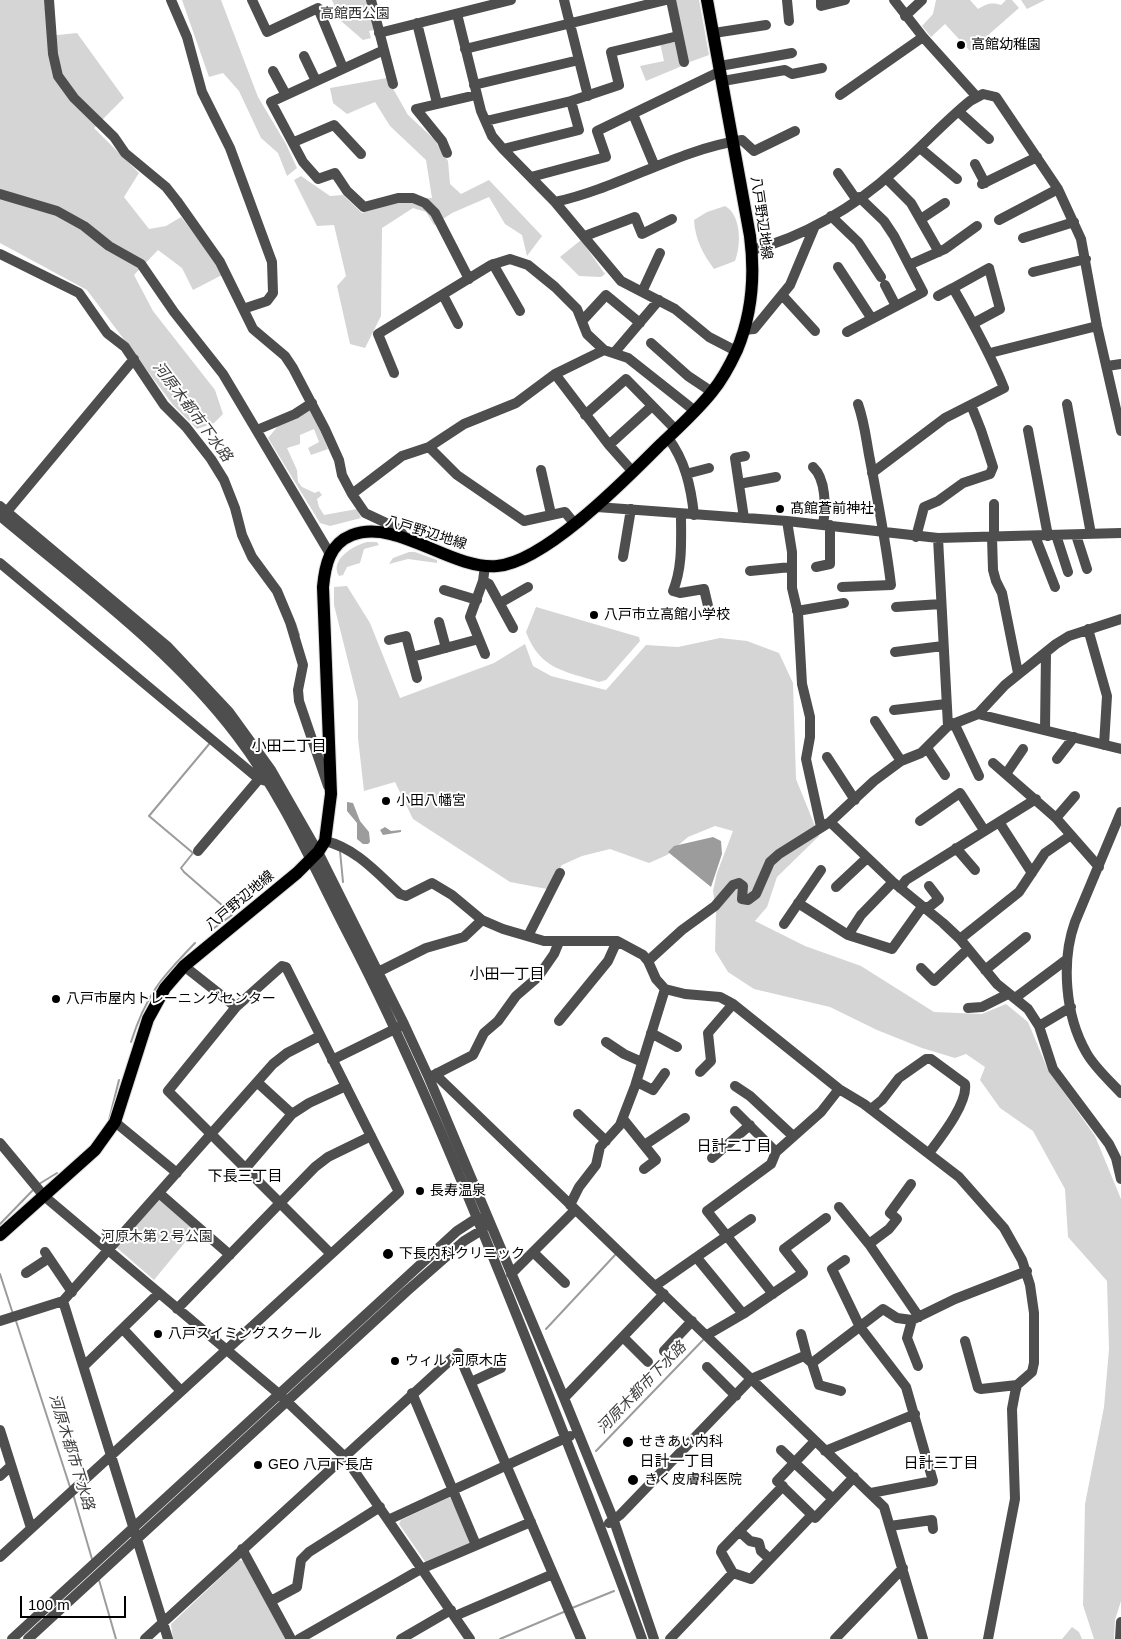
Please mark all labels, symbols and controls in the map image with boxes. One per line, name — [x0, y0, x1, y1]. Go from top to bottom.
park label: 高館西公園 — [320, 6, 390, 22]
place label: 高館幼稚園 — [971, 37, 1041, 53]
marker: 高館幼稚園 — [955, 39, 967, 51]
street label: 八戸野辺地線 — [747, 175, 775, 261]
water label: 河原木都市下水路 — [149, 359, 235, 465]
place label: 髙館蒼前神社 — [790, 501, 874, 517]
marker: 髙館蒼前神社 — [774, 503, 786, 515]
street label: 八戸野辺地線 — [383, 513, 469, 553]
place label: 八戸市立高館小学校 — [604, 607, 730, 623]
marker: 八戸市立高館小学校 — [588, 609, 600, 621]
district label: 小田二丁目 — [252, 738, 326, 756]
place label: 小田八幡宮 — [396, 793, 466, 809]
marker: 小田八幡宮 — [380, 795, 392, 807]
street label: 八戸野辺地線 — [202, 868, 278, 934]
district label: 小田一丁目 — [470, 966, 544, 984]
place label: 八戸市屋内トレーニングセンター — [66, 991, 276, 1007]
marker: 八戸市屋内トレーニングセンター — [50, 993, 62, 1005]
district label: 日計二丁目 — [697, 1138, 771, 1156]
district label: 下長三丁目 — [208, 1168, 282, 1186]
place label: 長寿温泉 — [430, 1183, 486, 1199]
marker: 長寿温泉 — [414, 1185, 426, 1197]
park label: 河原木第２号公園 — [101, 1229, 213, 1245]
place label: 下長内科クリニック — [399, 1246, 525, 1262]
marker: 下長内科クリニック — [381, 1247, 395, 1261]
place label: 八戸スイミングスクール — [168, 1326, 322, 1342]
marker: 八戸スイミングスクール — [152, 1328, 164, 1340]
water label: 河原木都市下水路 — [594, 1339, 690, 1437]
place label: ウィル 河原木店 — [405, 1353, 507, 1369]
marker: ウィル 河原木店 — [389, 1355, 401, 1367]
water label: 河原木都市下水路 — [45, 1392, 97, 1512]
place label: せきあい内科 — [639, 1434, 723, 1450]
marker: せきあい内科 — [621, 1435, 635, 1449]
district label: 日計一丁目 — [640, 1453, 714, 1471]
district label: 日計三丁目 — [904, 1455, 978, 1473]
place label: GEO 八戸下長店 — [268, 1457, 373, 1473]
marker: GEO 八戸下長店 — [252, 1459, 264, 1471]
place label: きく皮膚科医院 — [644, 1472, 742, 1488]
marker: きく皮膚科医院 — [626, 1473, 640, 1487]
scale bar — [22, 1586, 129, 1618]
text: 100 m — [28, 1596, 70, 1613]

